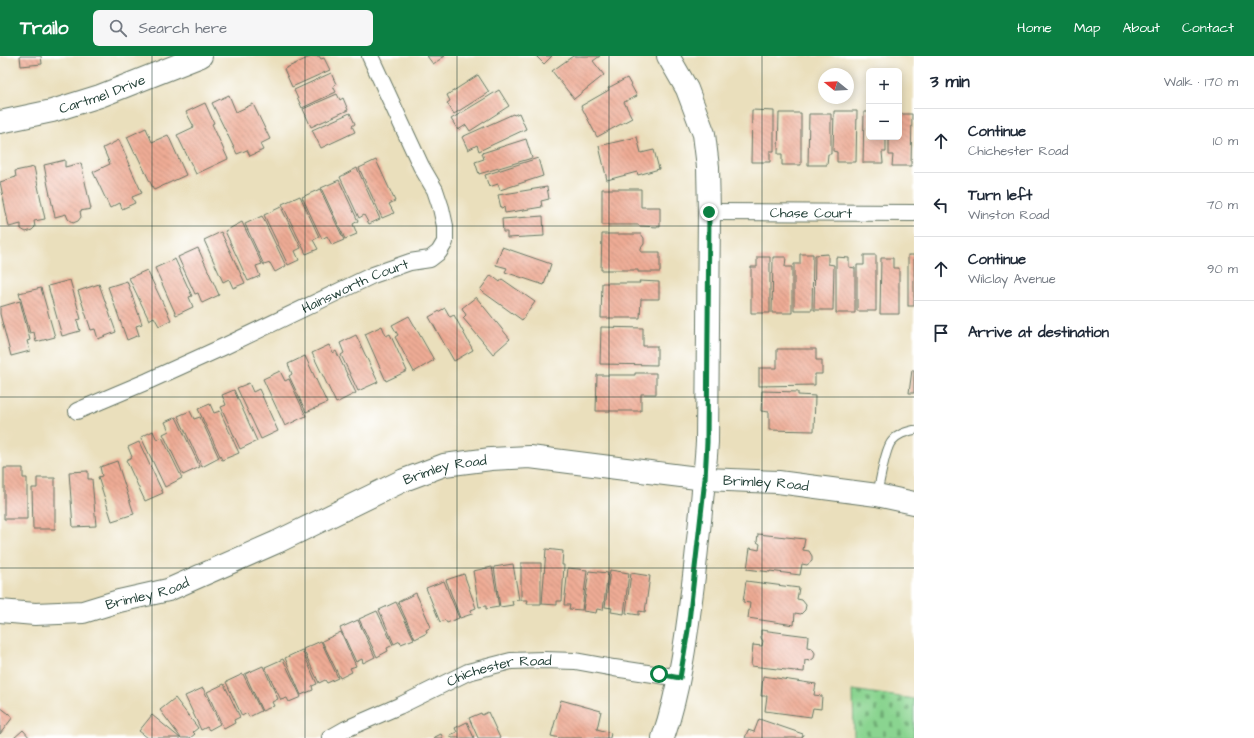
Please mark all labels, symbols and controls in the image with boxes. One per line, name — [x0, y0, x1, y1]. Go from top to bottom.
search box — [93, 10, 373, 46]
text: Trailo — [20, 15, 69, 42]
icon: search — [107, 17, 129, 39]
text: Search here — [139, 18, 227, 39]
text: Home — [1017, 18, 1052, 38]
text: Map — [1074, 18, 1100, 38]
text: About — [1122, 18, 1160, 38]
text: Contact — [1182, 18, 1234, 38]
north arrow — [818, 68, 854, 104]
map controls — [866, 68, 902, 140]
button: + — [866, 68, 902, 104]
street label: Cartmel Drive — [57, 70, 149, 119]
text: 3 min — [930, 70, 970, 94]
text: Walk · 170 m — [1164, 73, 1238, 91]
button: − — [866, 104, 902, 140]
text: Continue — [968, 121, 1026, 142]
icon: ahead — [930, 130, 952, 152]
text: 10 m — [1213, 132, 1238, 150]
text: Chichester Road — [968, 142, 1068, 160]
text: Turn left — [968, 185, 1032, 206]
icon: left — [930, 194, 952, 216]
text: 70 m — [1206, 196, 1238, 214]
route end — [700, 203, 718, 221]
street label: Chase Court — [770, 203, 853, 224]
text: Winston Road — [968, 206, 1049, 224]
text: Continue — [968, 249, 1026, 270]
street label: Hainsworth Court — [298, 254, 412, 319]
icon: ahead — [930, 258, 952, 280]
text: 90 m — [1207, 260, 1238, 278]
text: Wilclay Avenue — [968, 270, 1056, 288]
icon: arrive — [930, 322, 952, 344]
text: Arrive at destination — [968, 322, 1109, 343]
street label: Brimley Road — [400, 451, 488, 490]
street label: Brimley Road — [723, 471, 810, 497]
street label: Brimley Road — [103, 573, 193, 616]
street label: Chichester Road — [443, 651, 552, 692]
route start — [650, 665, 668, 683]

